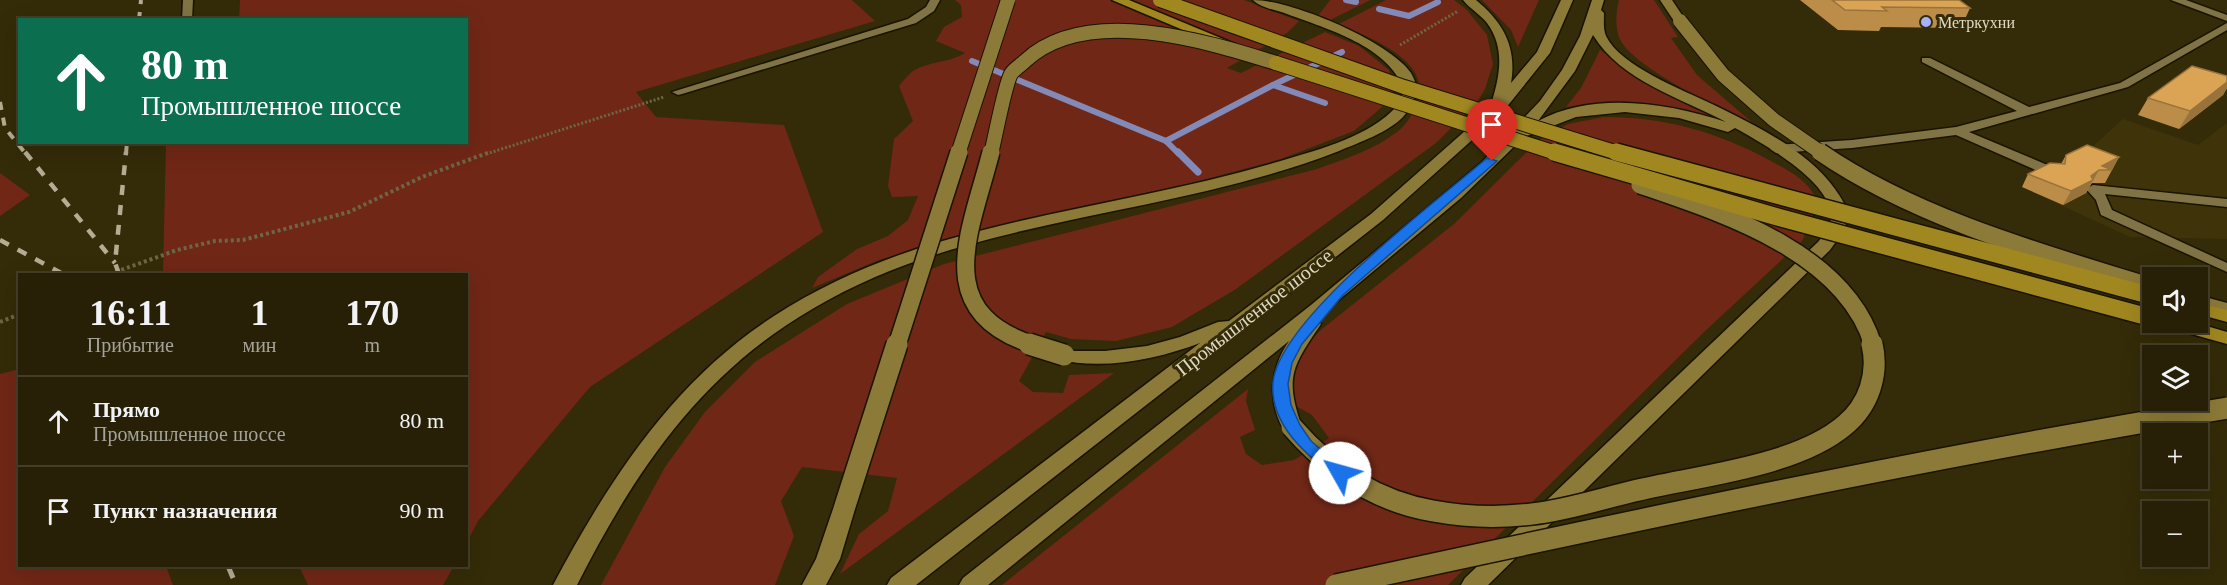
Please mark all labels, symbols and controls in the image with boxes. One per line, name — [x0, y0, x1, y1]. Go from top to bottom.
place label: Метркухни — [1938, 14, 2015, 32]
marker: Метркухни — [1919, 15, 1933, 29]
icon: ahead — [42, 42, 120, 120]
text: 80 m — [141, 42, 229, 88]
text: Промышленное шоссе — [141, 91, 401, 121]
pin — [1466, 99, 1517, 161]
icon: arrive — [1475, 108, 1508, 141]
street label: Промышленное шоссе — [1171, 244, 1337, 381]
map controls — [2142, 267, 2208, 567]
button: sound — [2142, 267, 2208, 333]
text: 16:11 — [89, 293, 171, 333]
text: 1 — [251, 293, 269, 333]
text: 170 — [345, 293, 399, 333]
text: Прибытие — [87, 334, 174, 356]
text: мин — [243, 334, 277, 356]
text: m — [364, 334, 380, 356]
button: layers — [2142, 345, 2208, 411]
text: Прямо — [93, 397, 160, 422]
icon: ahead — [42, 405, 75, 438]
text: 80 m — [399, 408, 444, 433]
text: Промышленное шоссе — [93, 423, 286, 445]
button: + — [2142, 423, 2208, 489]
position arrow — [1308, 441, 1372, 505]
icon: arrive — [42, 495, 75, 528]
text: Пункт назначения — [93, 498, 278, 523]
text: 90 m — [399, 498, 444, 523]
button: − — [2142, 501, 2208, 567]

